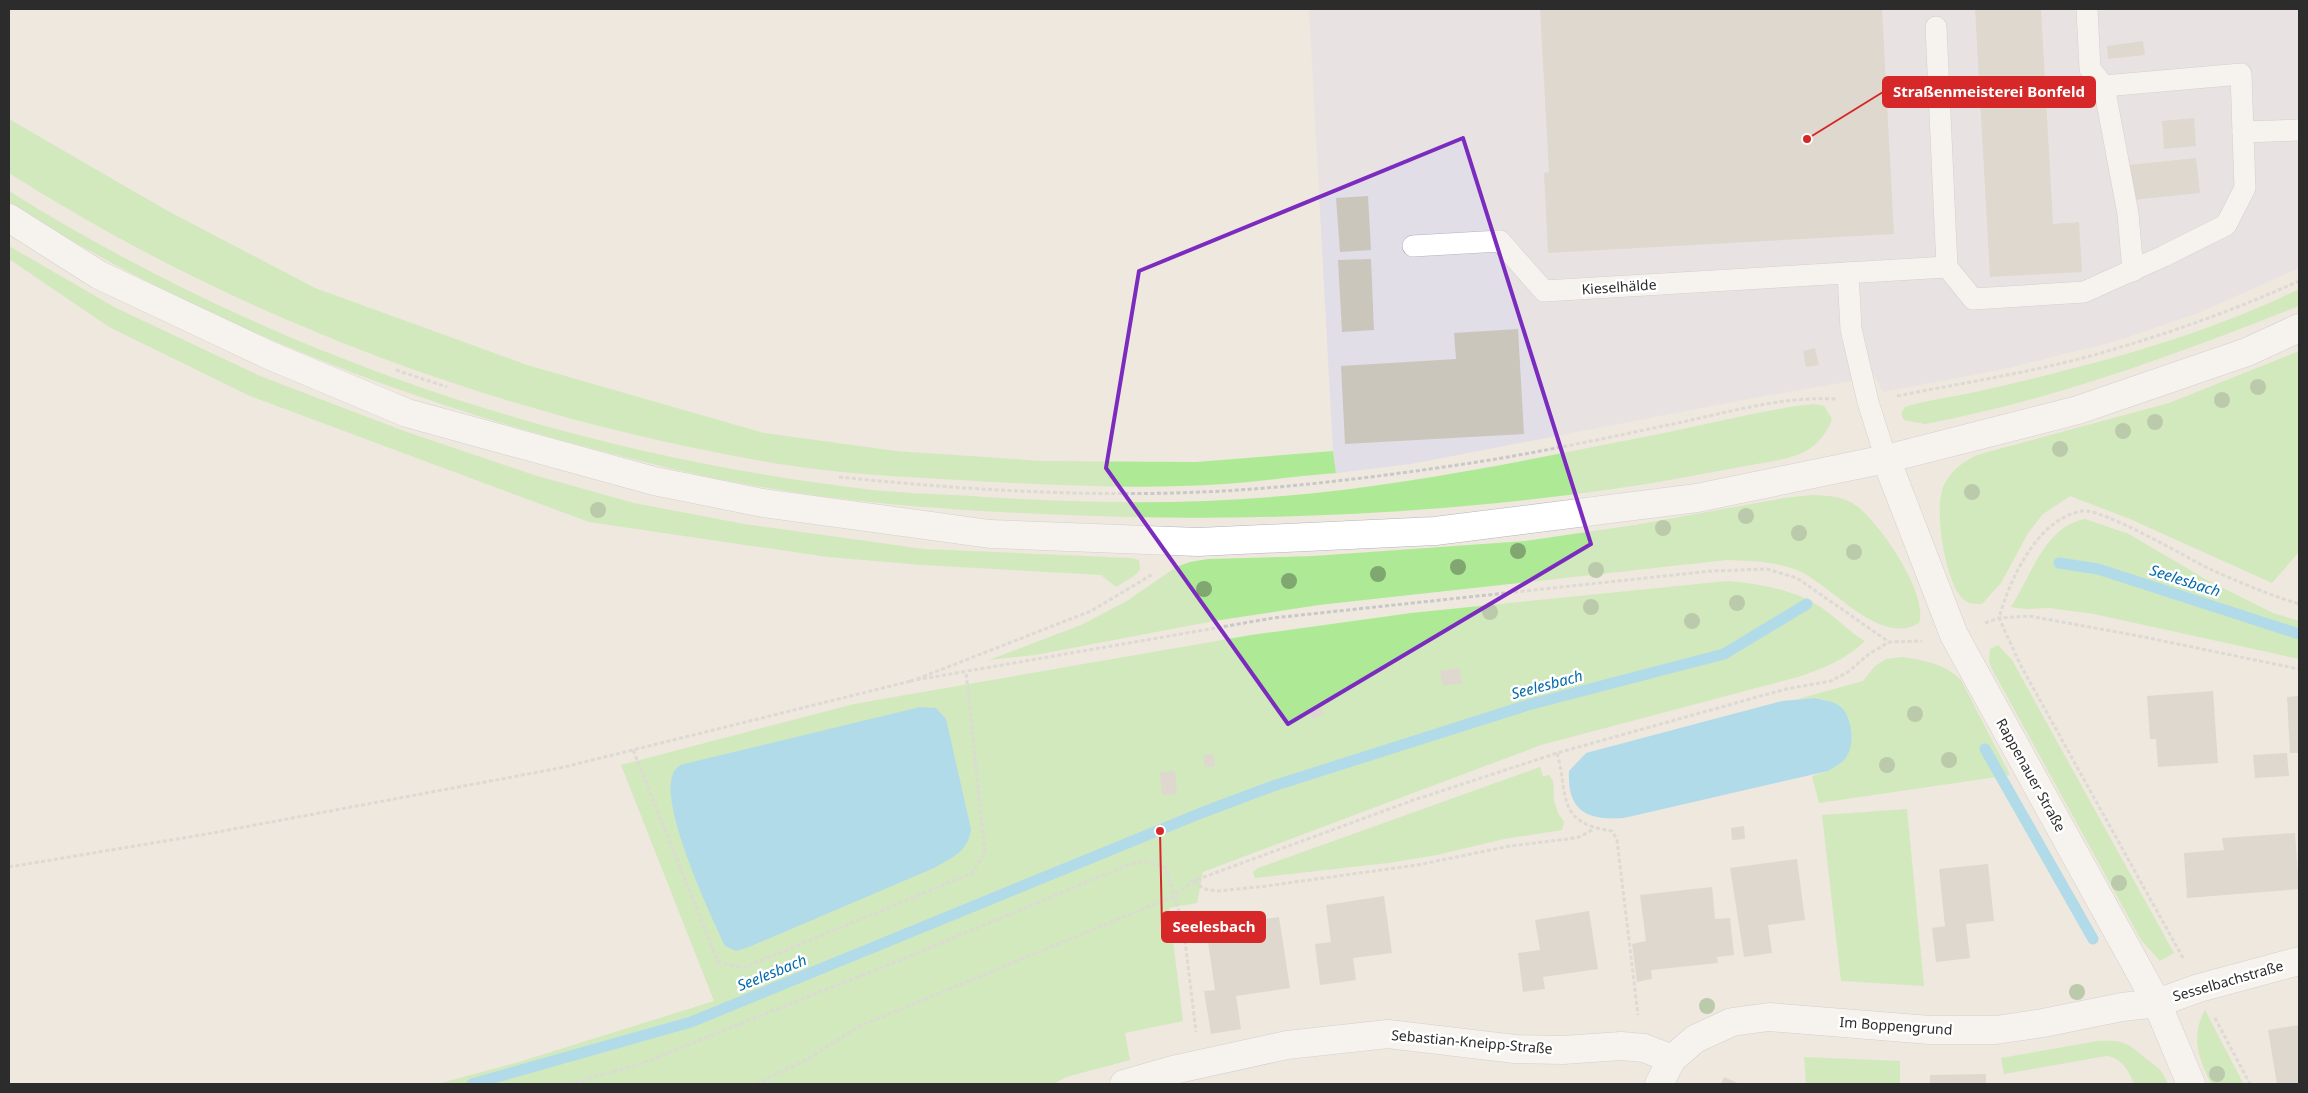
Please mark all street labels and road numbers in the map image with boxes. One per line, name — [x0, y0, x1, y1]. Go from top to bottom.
street label: Kieselhälde — [1581, 274, 1657, 299]
street label: Rappenauer Straße — [1992, 715, 2071, 835]
street label: Sesselbachstraße — [2170, 956, 2285, 1005]
street label: Im Boppengrund — [1839, 1012, 1953, 1039]
street label: Sebastian-Kneipp-Straße — [1391, 1025, 1554, 1058]

